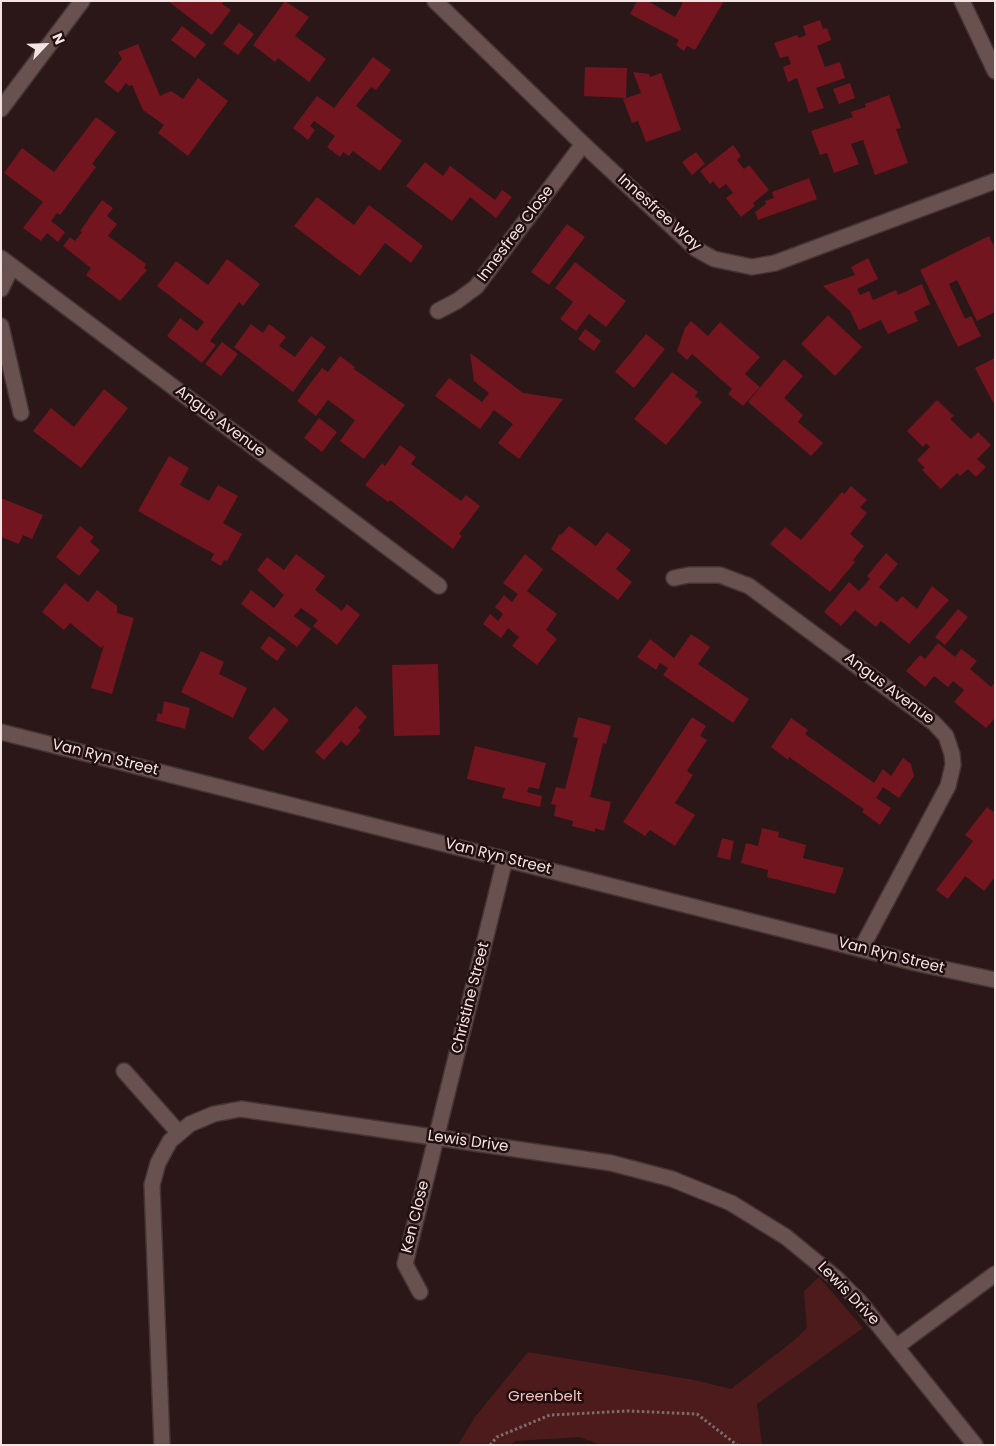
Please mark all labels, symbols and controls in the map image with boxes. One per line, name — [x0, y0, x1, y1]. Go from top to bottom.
north arrow — [20, 20, 70, 70]
text: N — [47, 30, 70, 48]
street label: Innesfree Way — [613, 171, 705, 255]
street label: Innesfree Close — [474, 183, 558, 285]
street label: Angus Avenue — [172, 382, 268, 462]
street label: Angus Avenue — [841, 649, 937, 729]
street label: Van Ryn Street — [50, 736, 160, 780]
street label: Van Ryn Street — [443, 835, 553, 879]
street label: Van Ryn Street — [836, 934, 946, 978]
street label: Christine Street — [448, 940, 494, 1056]
street label: Lewis Drive — [427, 1127, 509, 1157]
street label: Ken Close — [398, 1179, 434, 1255]
street label: Lewis Drive — [813, 1259, 883, 1329]
park label: Greenbelt — [508, 1388, 582, 1406]

